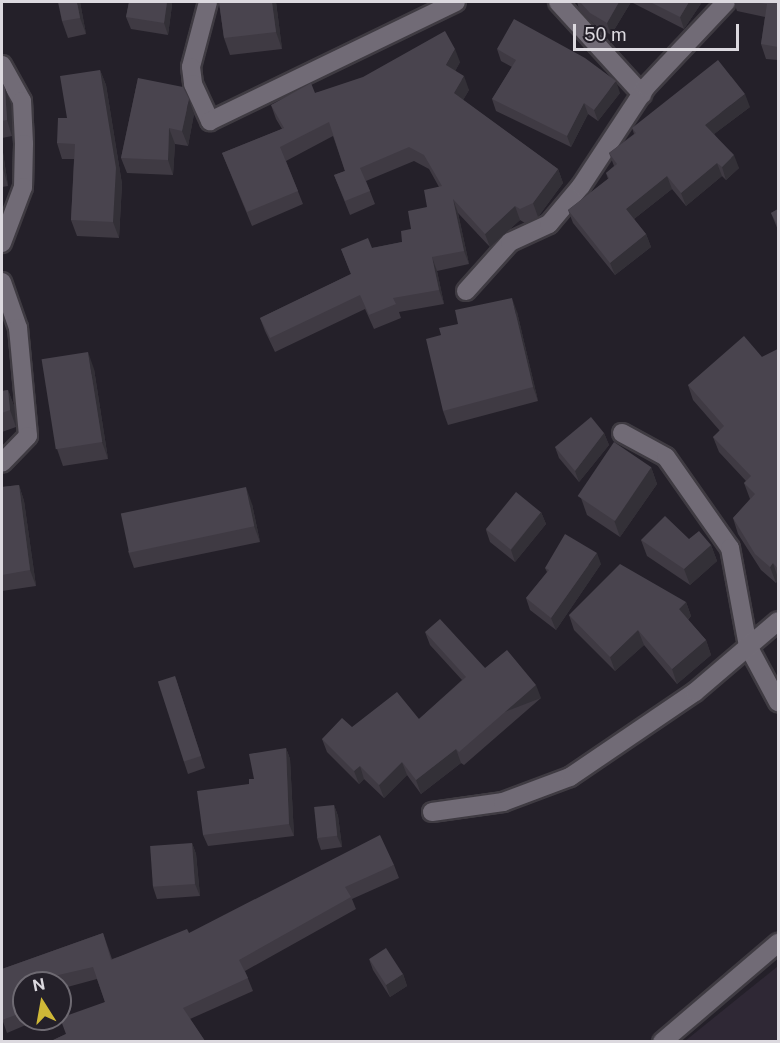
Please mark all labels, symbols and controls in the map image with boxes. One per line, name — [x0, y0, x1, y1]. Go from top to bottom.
scale bar — [576, 12, 742, 50]
text: 50 m — [584, 24, 627, 45]
north arrow — [12, 971, 72, 1031]
text: N — [31, 974, 47, 995]

